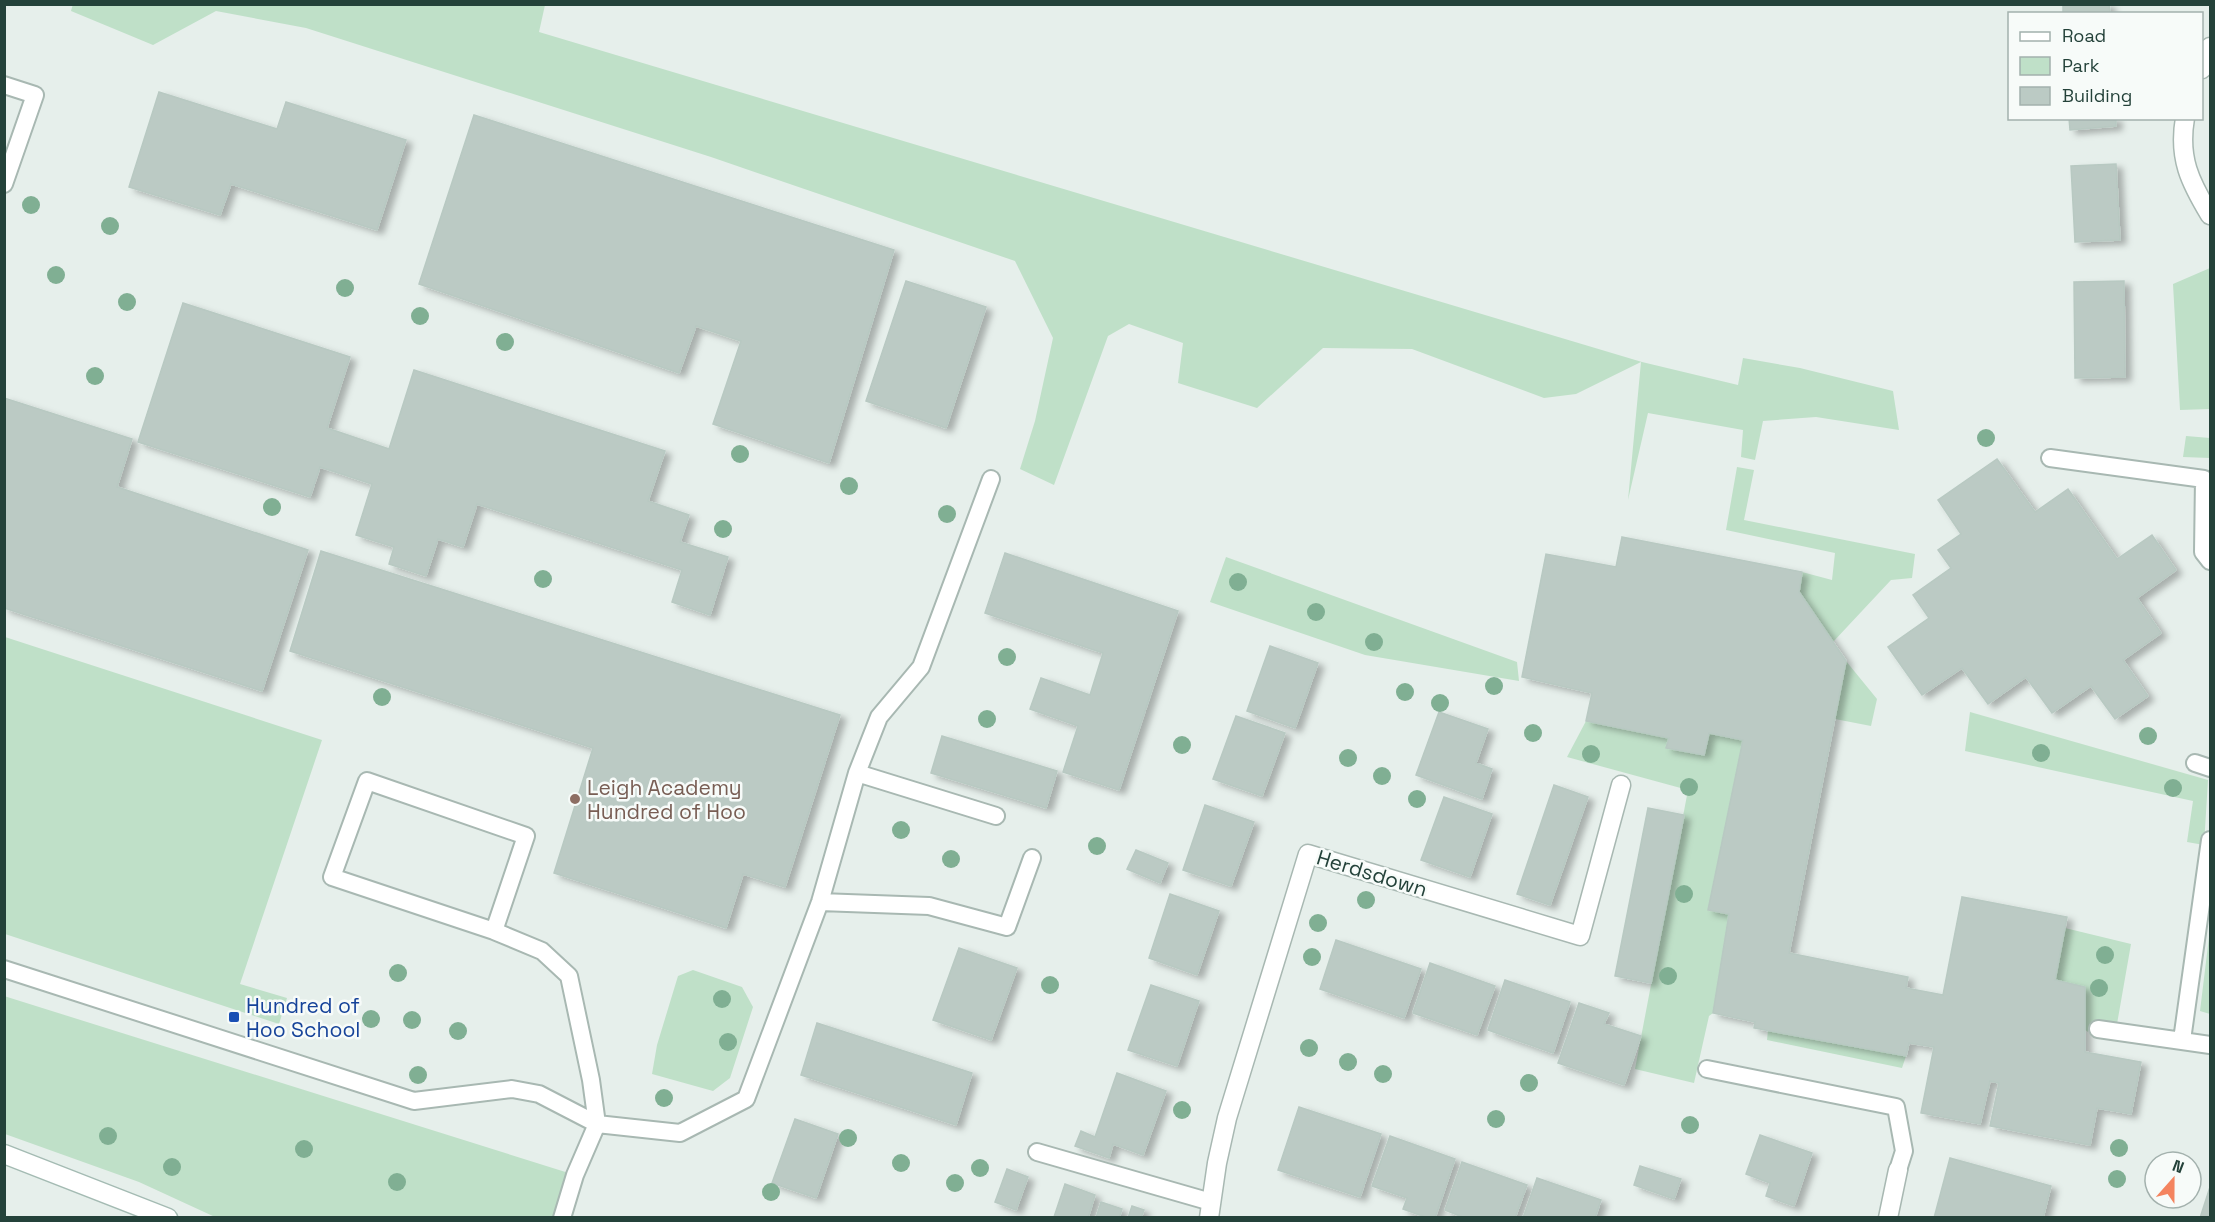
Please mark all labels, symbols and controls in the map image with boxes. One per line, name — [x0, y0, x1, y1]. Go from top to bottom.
legend — [2008, 12, 2203, 120]
text: Road — [2062, 24, 2106, 47]
text: Park — [2062, 54, 2100, 77]
text: Building — [2062, 84, 2132, 107]
place label: Leigh Academy Hundred of Hoo — [587, 774, 746, 825]
marker: Leigh Academy Hundred of Hoo — [568, 792, 582, 806]
street label: Herdsdown — [1313, 843, 1431, 903]
place label: Hundred of Hoo School — [246, 992, 361, 1043]
marker: Hundred of Hoo School — [227, 1010, 241, 1024]
north arrow — [2143, 1150, 2203, 1210]
text: N — [2169, 1155, 2187, 1178]

